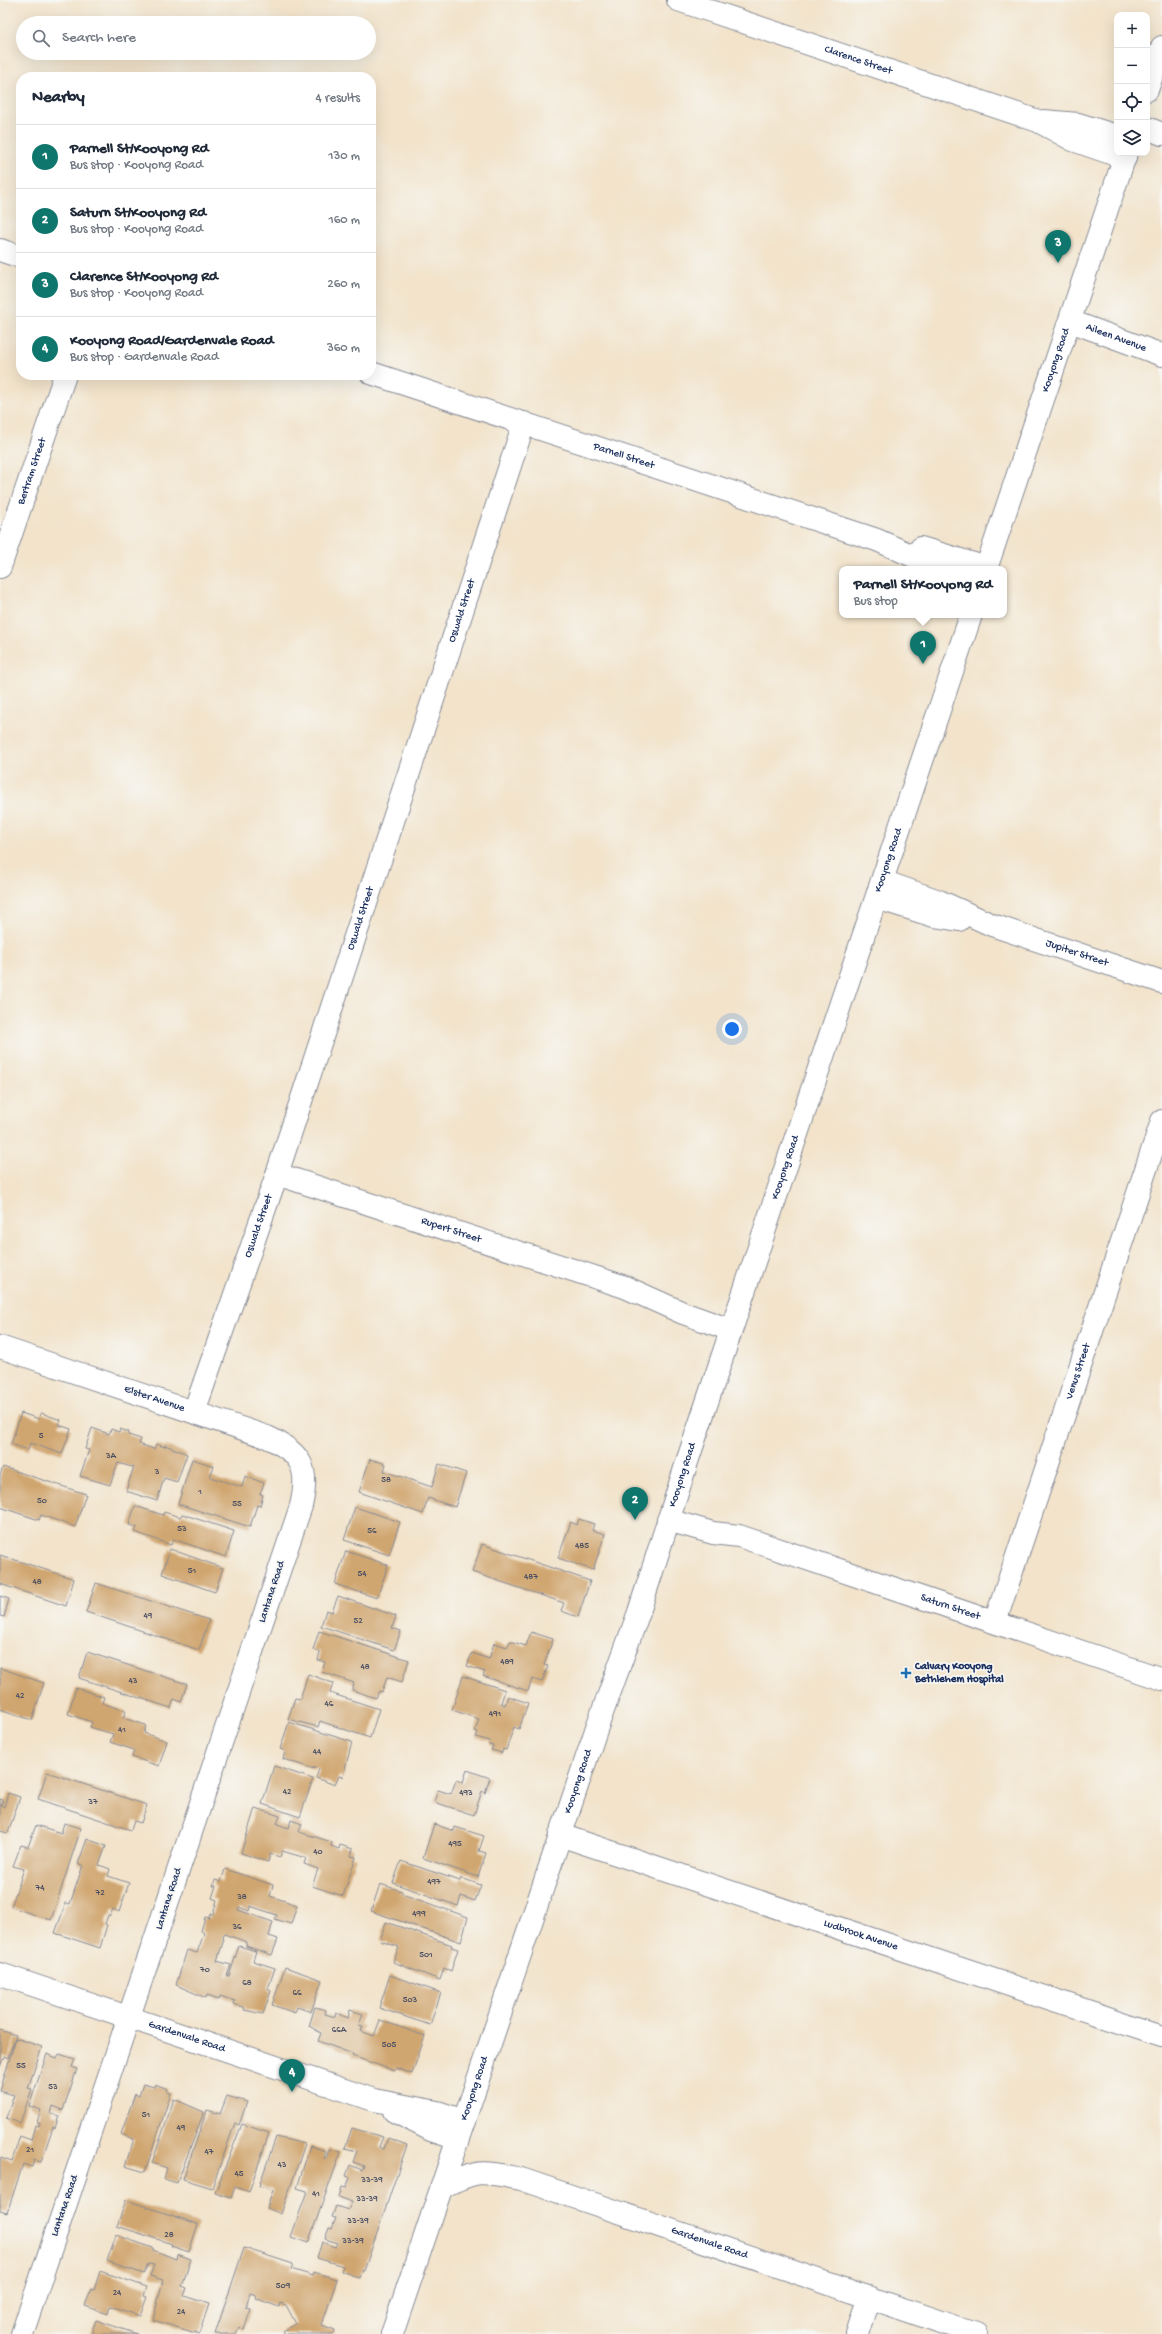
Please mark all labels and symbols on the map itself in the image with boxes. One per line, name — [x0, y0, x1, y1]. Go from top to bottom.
street label: Clarence Street — [823, 44, 895, 78]
pin: 3 — [1045, 230, 1071, 263]
street label: Aileen Avenue — [1084, 321, 1148, 355]
street label: Kooyong Road — [1040, 325, 1073, 394]
street label: Bertram Street — [15, 435, 50, 507]
street label: Parnell Street — [590, 440, 657, 473]
street label: Oswald Street — [446, 576, 479, 644]
pin: 1 — [910, 631, 936, 664]
street label: Kooyong Road — [872, 825, 905, 894]
street label: Oswald Street — [345, 884, 378, 952]
street label: Jupiter Street — [1044, 937, 1111, 970]
your location — [722, 1019, 742, 1039]
street label: Kooyong Road — [769, 1133, 802, 1201]
street label: Oswald Street — [242, 1191, 276, 1259]
street label: Rupert Street — [420, 1215, 484, 1246]
street label: Venus Street — [1063, 1341, 1094, 1402]
street label: Elster Avenue — [123, 1383, 187, 1415]
house number: 5 — [39, 1431, 44, 1442]
street label: Kooyong Road — [667, 1440, 699, 1509]
house number: 3A — [105, 1451, 117, 1462]
house number: 3 — [154, 1467, 160, 1478]
house number: 58 — [381, 1475, 391, 1486]
house number: 1 — [197, 1487, 202, 1498]
pin: 2 — [622, 1487, 648, 1520]
house number: 50 — [37, 1496, 47, 1507]
house number: 55 — [232, 1499, 242, 1510]
house number: 53 — [177, 1524, 187, 1535]
house number: 56 — [367, 1526, 377, 1537]
house number: 485 — [575, 1541, 589, 1552]
street label: Lantana Road — [256, 1558, 288, 1624]
house number: 51 — [188, 1566, 197, 1577]
house number: 54 — [358, 1569, 367, 1580]
house number: 487 — [524, 1572, 538, 1583]
house number: 48 — [32, 1577, 42, 1588]
street label: Saturn Street — [919, 1592, 983, 1624]
house number: 49 — [144, 1611, 153, 1622]
house number: 52 — [353, 1616, 363, 1627]
house number: 489 — [500, 1657, 514, 1668]
place label: Calvary Kooyong Bethlehem Hospital — [914, 1661, 1004, 1686]
house number: 48 — [360, 1662, 370, 1673]
marker: Calvary Kooyong Bethlehem Hospital — [900, 1667, 912, 1679]
house number: 43 — [129, 1676, 138, 1687]
house number: 42 — [16, 1691, 25, 1702]
house number: 46 — [325, 1699, 334, 1710]
house number: 491 — [489, 1709, 502, 1720]
house number: 41 — [118, 1725, 126, 1736]
house number: 44 — [313, 1747, 322, 1758]
street label: Kooyong Road — [562, 1747, 595, 1815]
house number: 42 — [283, 1787, 292, 1798]
house number: 493 — [459, 1788, 473, 1799]
house number: 37 — [87, 1797, 98, 1808]
house number: 495 — [448, 1839, 462, 1850]
house number: 40 — [313, 1847, 323, 1858]
street label: Lantana Road — [153, 1865, 185, 1931]
house number: 497 — [427, 1877, 441, 1888]
house number: 74 — [35, 1883, 45, 1894]
house number: 72 — [94, 1888, 105, 1899]
house number: 38 — [236, 1892, 247, 1903]
house number: 499 — [412, 1909, 426, 1920]
street label: Ludbrook Avenue — [822, 1917, 900, 1953]
house number: 36 — [231, 1922, 242, 1933]
house number: 501 — [419, 1950, 433, 1961]
house number: 70 — [199, 1965, 210, 1976]
house number: 68 — [242, 1978, 252, 1989]
house number: 66 — [292, 1988, 302, 1999]
house number: 503 — [403, 1995, 418, 2006]
street label: Gardenvale Road — [147, 2018, 228, 2056]
house number: 66A — [332, 2025, 347, 2036]
house number: 505 — [382, 2040, 397, 2051]
street label: Kooyong Road — [459, 2054, 492, 2122]
pin: 4 — [279, 2059, 305, 2092]
house number: 55 — [16, 2061, 26, 2072]
house number: 53 — [48, 2082, 58, 2093]
house number: 51 — [142, 2110, 151, 2121]
house number: 49 — [177, 2123, 186, 2134]
house number: 21 — [26, 2145, 34, 2156]
house number: 47 — [205, 2147, 214, 2158]
house number: 43 — [278, 2160, 287, 2171]
house number: 45 — [235, 2169, 244, 2180]
street label: Lantana Road — [49, 2172, 82, 2238]
house number: 33-39 — [360, 2175, 383, 2186]
house number: 41 — [312, 2189, 320, 2200]
house number: 33-39 — [355, 2194, 378, 2205]
house number: 33-39 — [346, 2216, 369, 2227]
street label: Gardenvale Road — [669, 2225, 751, 2262]
house number: 28 — [164, 2230, 174, 2241]
house number: 33-39 — [341, 2236, 364, 2247]
house number: 509 — [276, 2281, 291, 2292]
house number: 24 — [113, 2288, 122, 2299]
house number: 24 — [177, 2307, 186, 2318]

